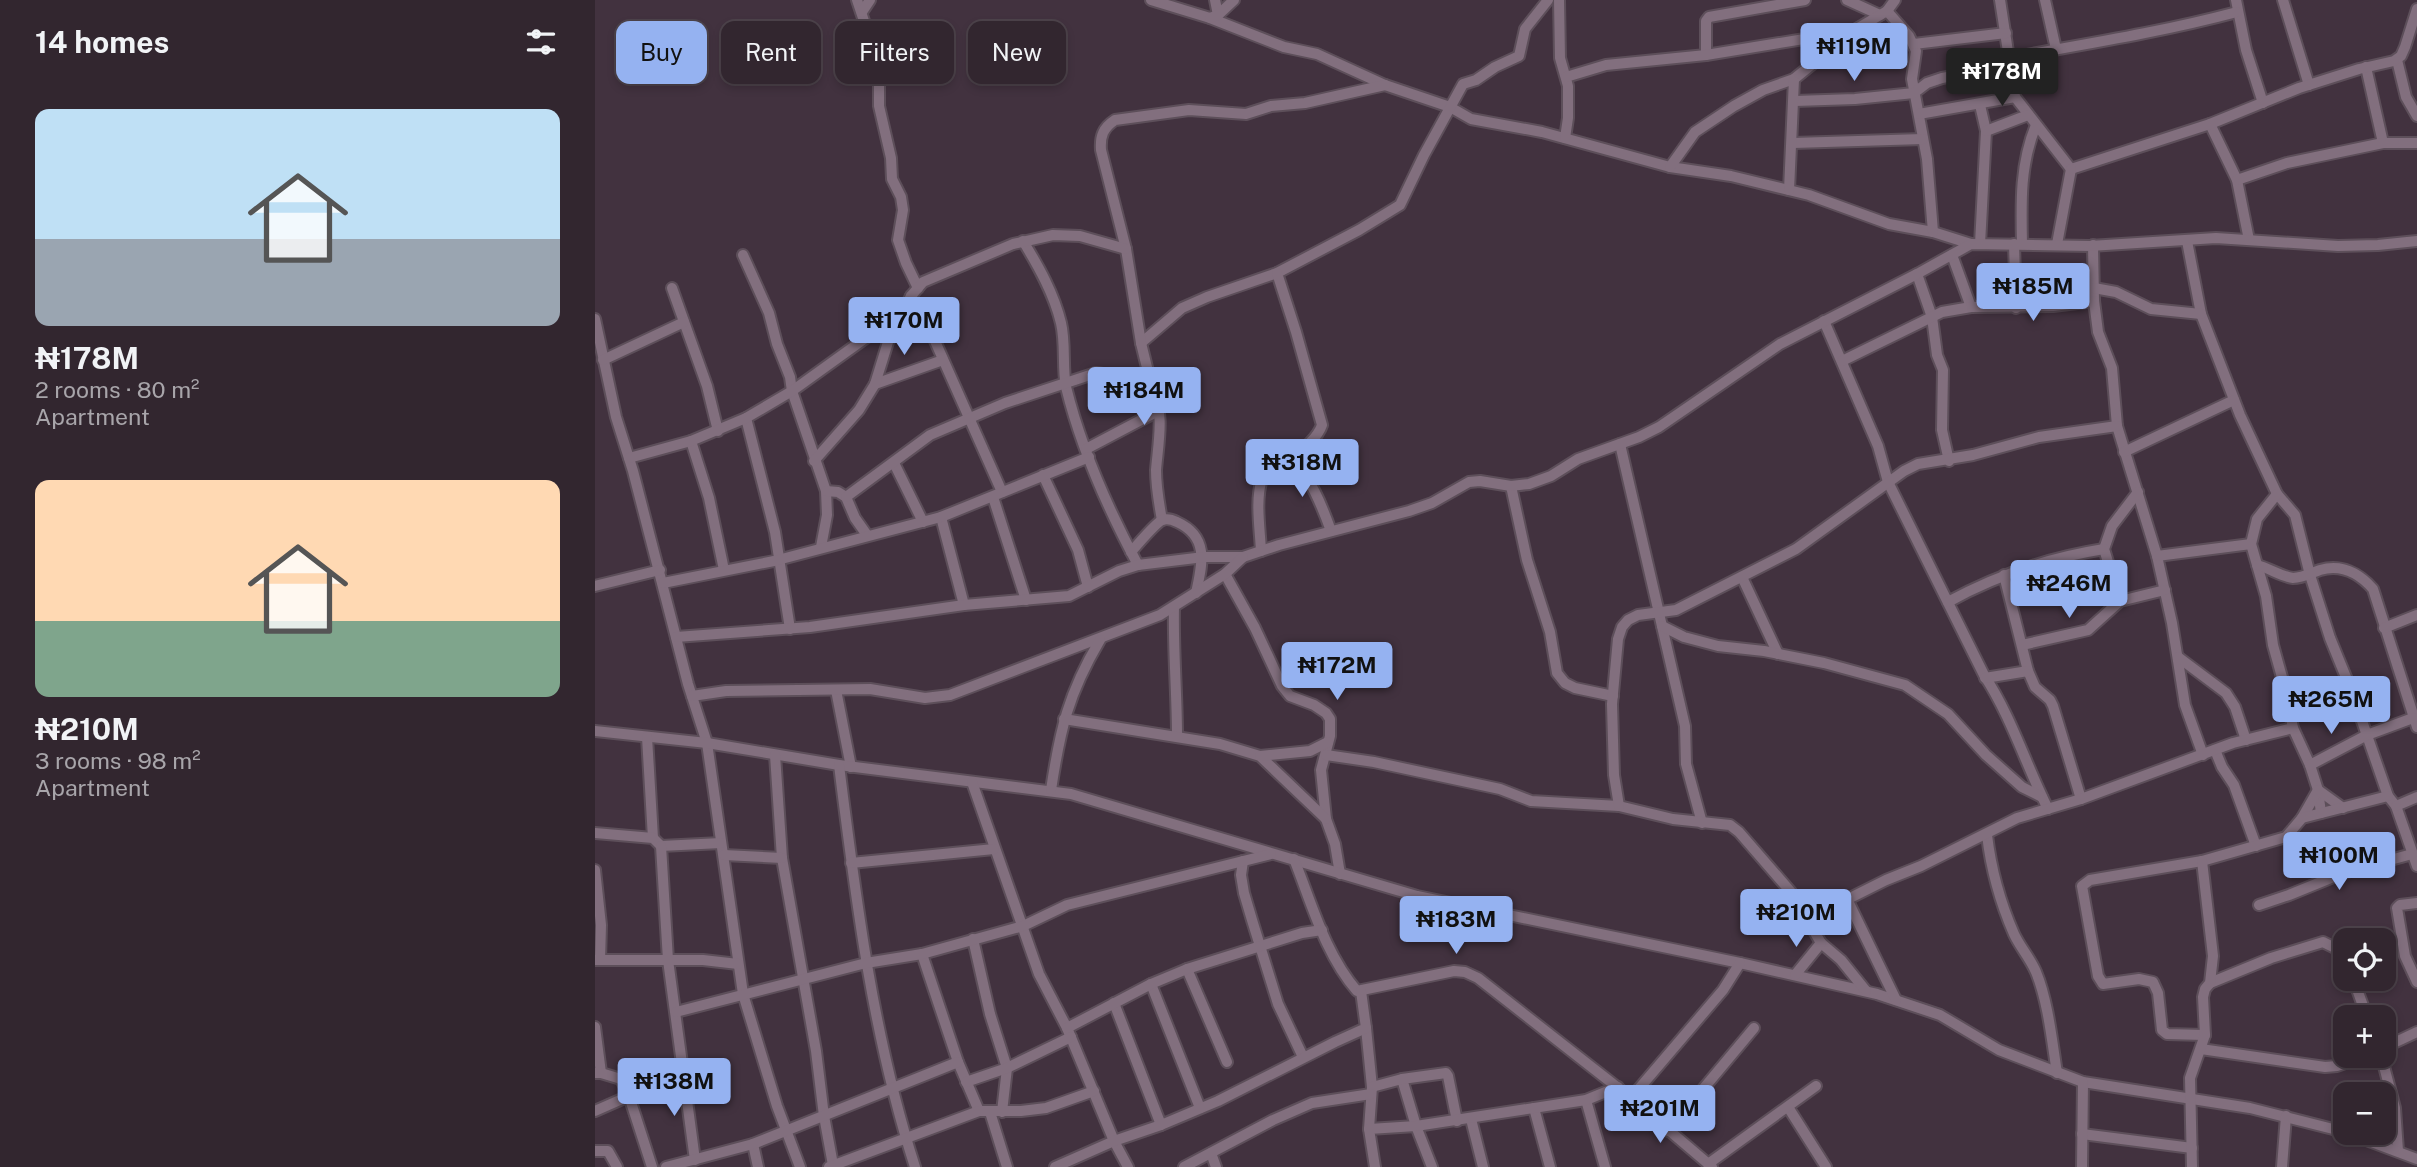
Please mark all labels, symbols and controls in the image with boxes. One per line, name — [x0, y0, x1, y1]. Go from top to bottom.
chip: Buy — [616, 21, 707, 84]
chip: Rent — [721, 21, 821, 84]
chip: Filters — [835, 21, 954, 84]
chip: New — [968, 21, 1066, 84]
icon: filters — [522, 23, 560, 61]
text: 14 homes — [35, 24, 169, 60]
pin: ₦119M — [1805, 24, 1903, 83]
text: ₦119M — [1816, 32, 1892, 59]
pin: ₦178M — [1953, 48, 2051, 108]
text: ₦178M — [1962, 57, 2042, 84]
icon: home — [235, 155, 361, 281]
pin: ₦185M — [1984, 264, 2082, 323]
text: ₦185M — [1992, 272, 2074, 299]
pin: ₦170M — [855, 298, 953, 357]
text: ₦170M — [864, 306, 944, 333]
text: ₦178M — [35, 340, 139, 376]
pin: ₦184M — [1095, 368, 1193, 427]
text: 2 rooms · 80 m² — [35, 376, 200, 403]
text: ₦184M — [1104, 376, 1184, 403]
text: Apartment — [35, 403, 150, 430]
pin: ₦318M — [1253, 440, 1351, 499]
text: ₦318M — [1262, 448, 1342, 475]
icon: home — [235, 526, 361, 652]
pin: ₦246M — [2020, 560, 2118, 620]
text: ₦246M — [2026, 569, 2112, 596]
pin: ₦172M — [1288, 642, 1386, 702]
text: ₦172M — [1297, 651, 1377, 678]
pin: ₦265M — [2282, 676, 2380, 736]
text: ₦265M — [2288, 685, 2374, 712]
text: ₦210M — [35, 711, 139, 747]
text: 3 rooms · 98 m² — [35, 747, 201, 774]
text: Apartment — [35, 774, 150, 801]
pin: ₦100M — [2290, 832, 2388, 892]
text: ₦100M — [2299, 841, 2379, 868]
pin: ₦210M — [1747, 890, 1845, 949]
pin: ₦183M — [1407, 897, 1505, 956]
text: ₦210M — [1756, 898, 1836, 925]
text: ₦183M — [1416, 905, 1496, 932]
map controls — [2333, 928, 2396, 1145]
button: locate — [2333, 928, 2396, 991]
button: + — [2333, 1005, 2396, 1068]
pin: ₦138M — [625, 1058, 723, 1118]
text: ₦138M — [634, 1067, 714, 1094]
button: − — [2333, 1082, 2396, 1145]
pin: ₦201M — [1611, 1086, 1709, 1145]
text: ₦201M — [1620, 1094, 1700, 1121]

